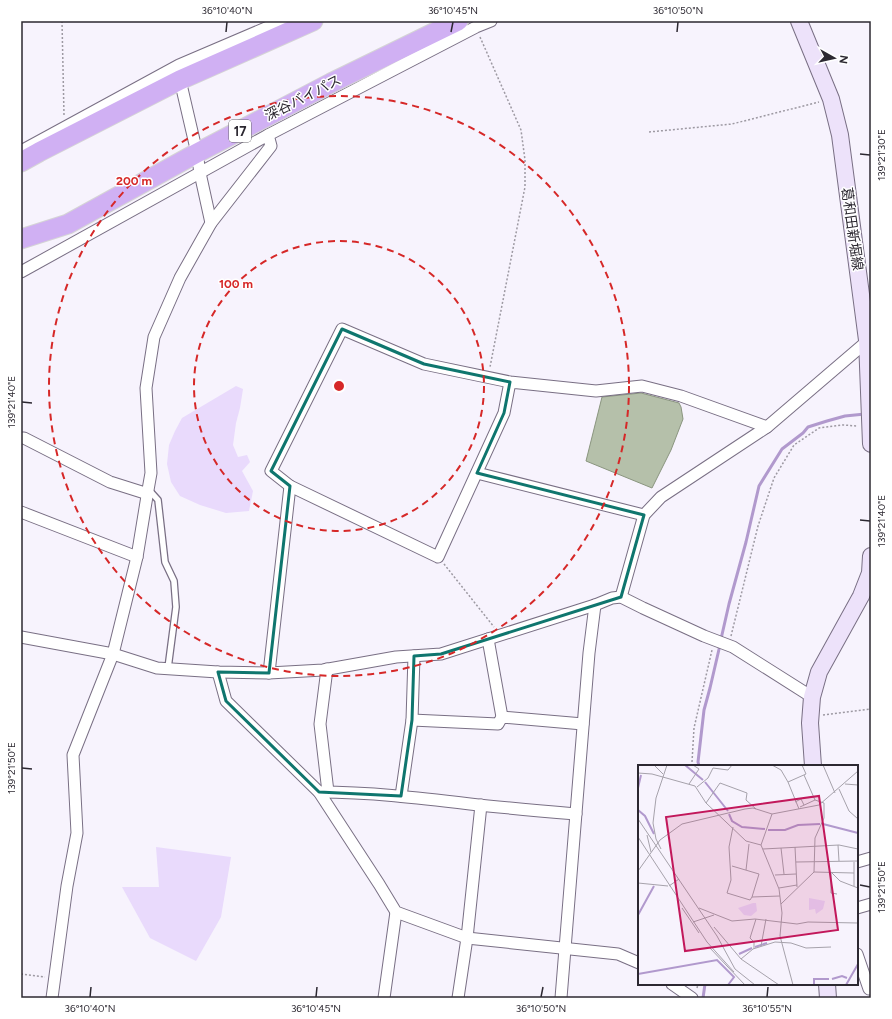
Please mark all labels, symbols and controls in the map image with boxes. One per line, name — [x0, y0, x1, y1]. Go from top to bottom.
text: 36°10'40"N — [202, 4, 252, 17]
text: 36°10'45"N — [428, 4, 478, 17]
text: 36°10'50"N — [653, 4, 703, 17]
north arrow — [814, 38, 854, 78]
text: N — [836, 54, 850, 64]
street label: 深谷バイパス — [262, 71, 344, 125]
road number: 17 — [229, 120, 251, 142]
text: 139°21'30"E — [875, 129, 888, 181]
text: 200 m — [116, 174, 152, 188]
street label: 葛和田新堀線 — [838, 186, 866, 272]
text: 100 m — [219, 277, 253, 291]
text: 139°21'40"E — [5, 376, 18, 428]
centre of rings — [332, 379, 346, 393]
text: 139°21'40"E — [875, 495, 888, 547]
text: 139°21'50"E — [5, 742, 18, 794]
inset map — [638, 765, 858, 985]
text: 139°21'50"E — [875, 861, 888, 913]
text: 36°10'40"N — [65, 1002, 115, 1015]
text: 36°10'45"N — [291, 1002, 341, 1015]
text: 36°10'50"N — [516, 1002, 566, 1015]
text: 36°10'55"N — [742, 1002, 792, 1015]

